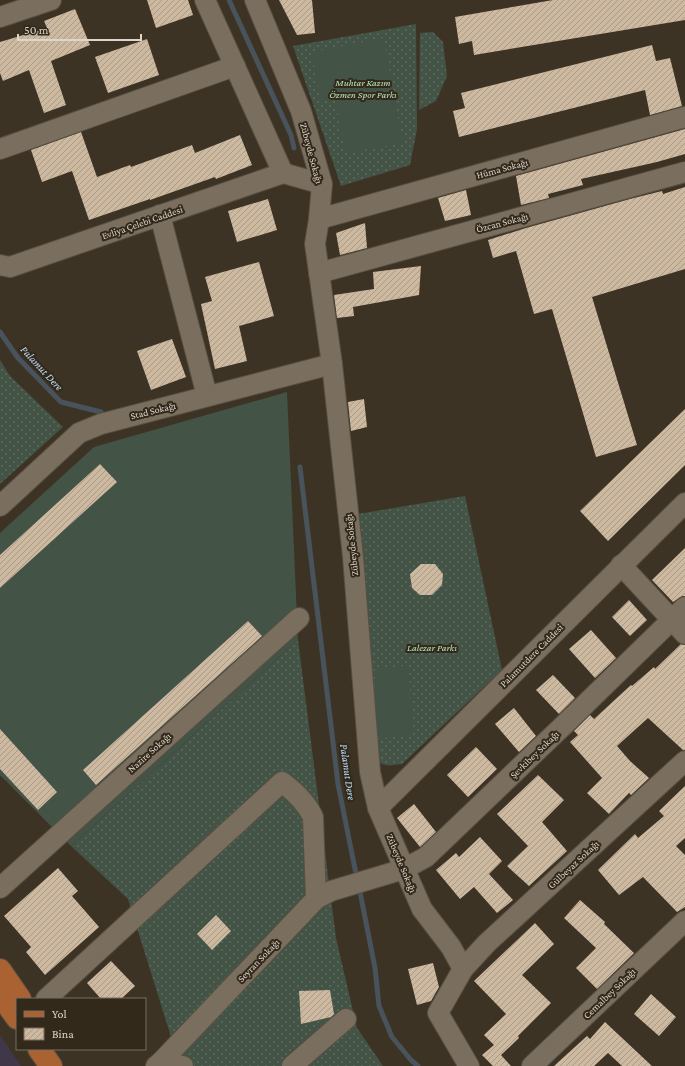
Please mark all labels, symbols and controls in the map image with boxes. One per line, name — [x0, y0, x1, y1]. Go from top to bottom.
scale bar — [18, 16, 141, 42]
text: 50 m — [24, 23, 49, 37]
park label: Muhtar Kazım Özmen Spor Parkı — [329, 77, 397, 100]
street label: Zübeyde Sokağı — [298, 122, 325, 185]
street label: Hüma Sokağı — [475, 156, 529, 181]
street label: Evliya Çelebi Caddesi — [100, 203, 184, 241]
street label: Özcan Sokağı — [475, 210, 530, 235]
water label: Palamut Dere — [18, 343, 66, 393]
street label: Stad Sokağı — [129, 399, 177, 421]
street label: Zübeyde Sokağı — [343, 513, 360, 577]
street label: Palamutdere Caddesi — [498, 621, 565, 689]
park label: Lalezar Parkı — [407, 642, 457, 653]
street label: Şevkibey Sokağı — [508, 728, 561, 780]
street label: Nazire Sokağı — [126, 730, 173, 775]
water label: Palamut Dere — [338, 743, 358, 802]
street label: Zübeyde Sokağı — [384, 832, 419, 894]
street label: Gülbeyaz Sokağı — [546, 838, 601, 891]
street label: Seyran Sokağı — [235, 936, 282, 984]
street label: Cemalbey Sokağı — [581, 966, 638, 1021]
legend — [16, 998, 146, 1050]
text: Yol — [52, 1007, 67, 1021]
text: Bina — [52, 1027, 74, 1041]

